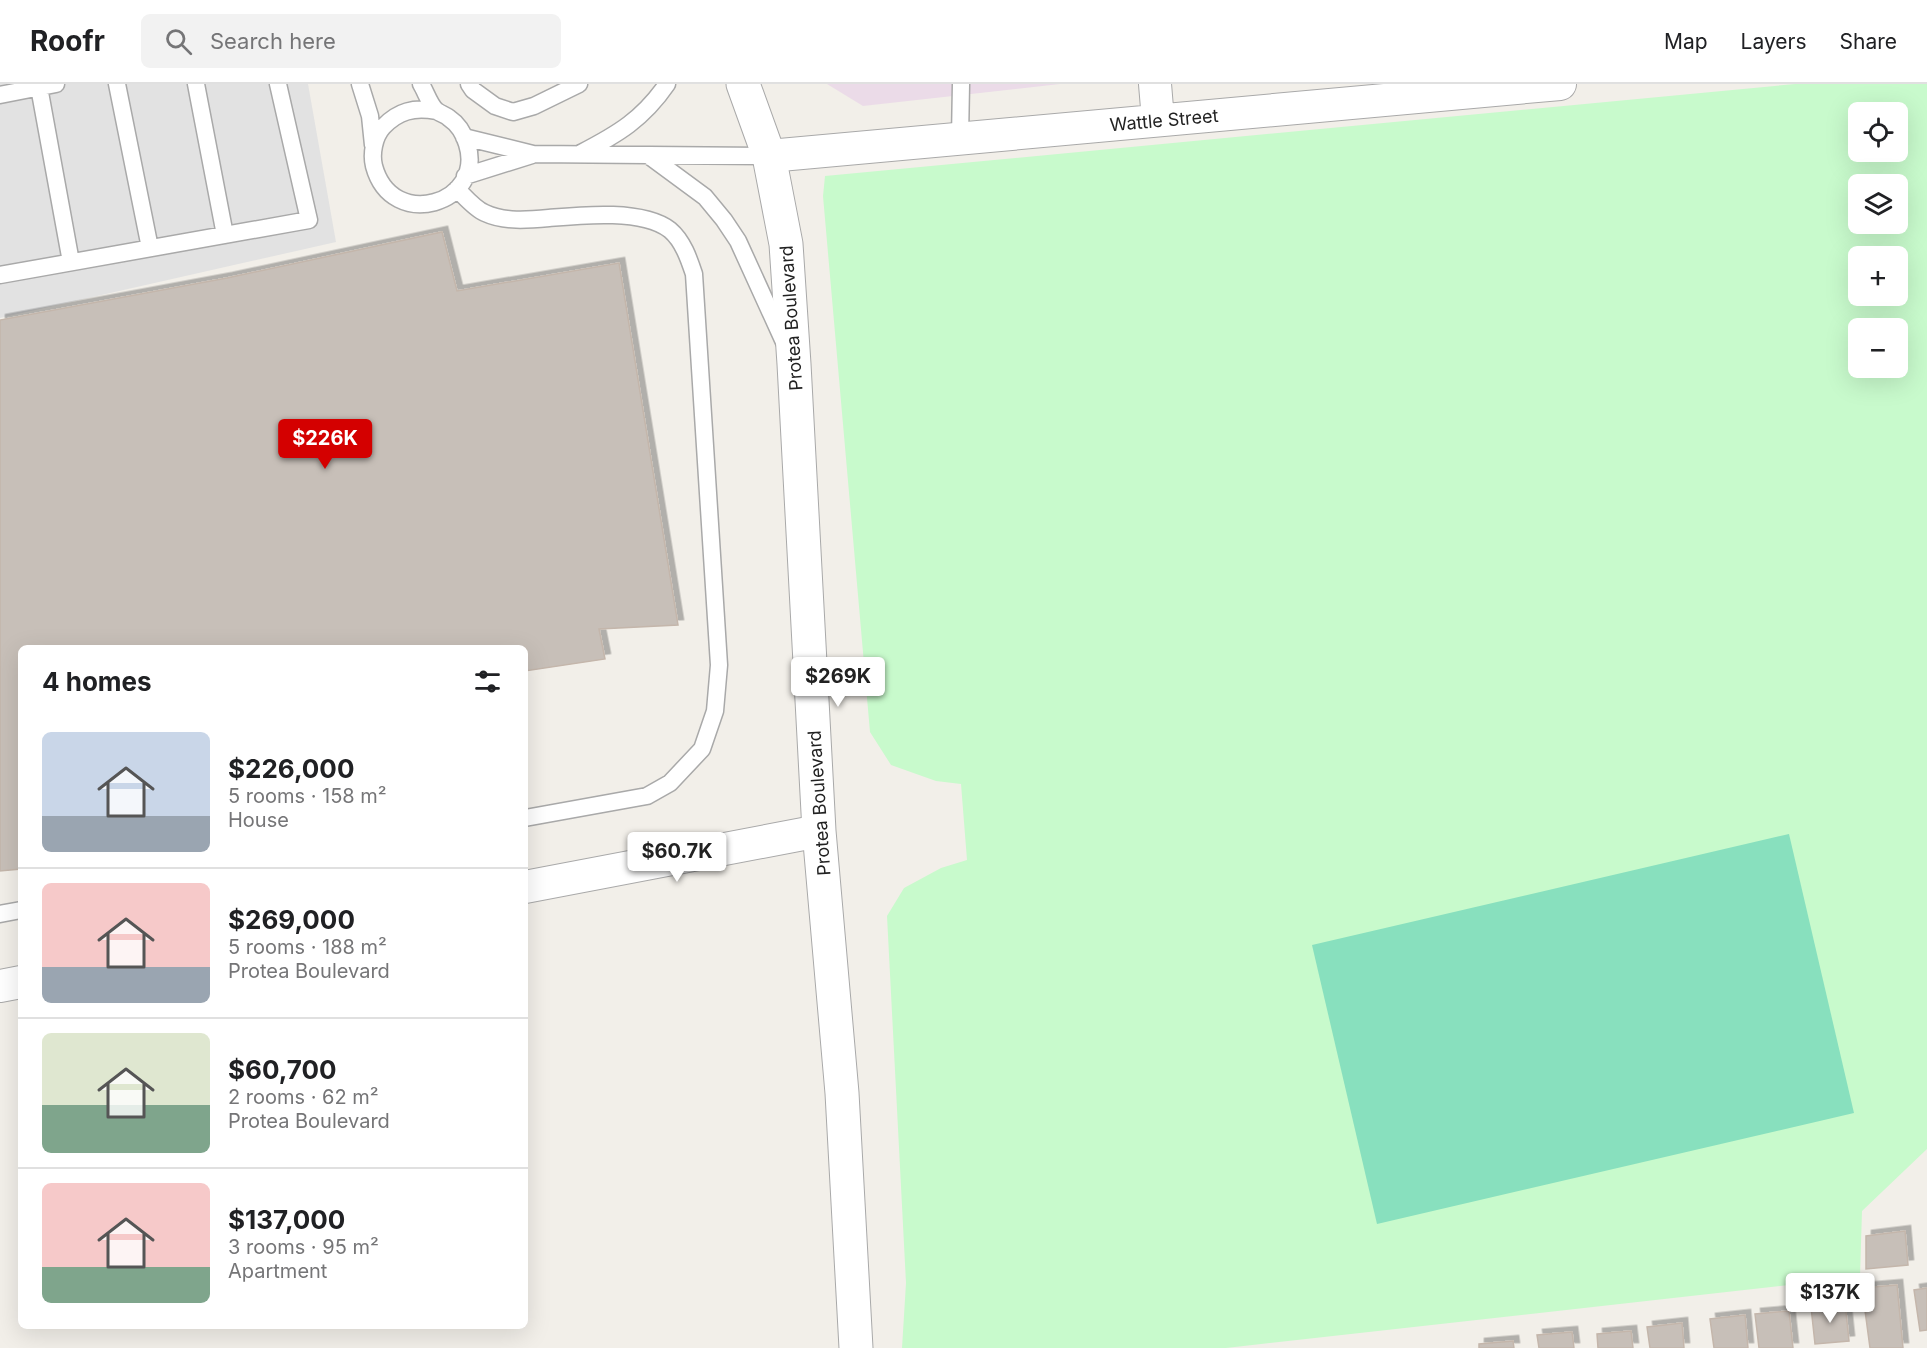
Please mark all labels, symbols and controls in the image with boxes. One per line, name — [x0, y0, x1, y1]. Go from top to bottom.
search box — [141, 14, 561, 68]
text: Roofr — [30, 24, 105, 58]
icon: search — [162, 25, 195, 58]
text: Search here — [210, 28, 336, 54]
text: Map — [1664, 29, 1708, 54]
text: Layers — [1741, 29, 1807, 54]
text: Share — [1840, 29, 1897, 54]
map controls — [1848, 102, 1908, 378]
button: locate — [1848, 102, 1908, 162]
street label: Wattle Street — [1109, 105, 1219, 135]
button: layers — [1848, 174, 1908, 234]
street label: Protea Boulevard — [775, 245, 807, 391]
button: + — [1848, 246, 1908, 306]
button: − — [1848, 318, 1908, 378]
pin: $226K — [283, 419, 367, 470]
text: $226K — [292, 426, 358, 450]
pin: $269K — [796, 657, 880, 708]
text: $269K — [805, 664, 871, 688]
icon: filters — [471, 665, 504, 698]
text: 4 homes — [42, 666, 152, 697]
street label: Protea Boulevard — [803, 730, 835, 876]
text: $226,000 — [228, 753, 354, 784]
icon: home — [90, 756, 162, 828]
text: 5 rooms · 158 m² — [228, 784, 387, 808]
text: House — [228, 808, 289, 832]
pin: $60.7K — [628, 832, 726, 883]
text: $60.7K — [641, 839, 713, 863]
text: $269,000 — [228, 904, 355, 935]
icon: home — [90, 907, 162, 979]
text: 5 rooms · 188 m² — [228, 935, 387, 959]
text: Protea Boulevard — [228, 959, 390, 983]
text: $60,700 — [228, 1054, 336, 1085]
icon: home — [90, 1057, 162, 1129]
text: 2 rooms · 62 m² — [228, 1085, 379, 1109]
text: Protea Boulevard — [228, 1109, 390, 1133]
text: $137,000 — [228, 1204, 345, 1235]
icon: home — [90, 1207, 162, 1279]
text: 3 rooms · 95 m² — [228, 1235, 379, 1259]
text: Apartment — [228, 1259, 327, 1283]
pin: $137K — [1788, 1273, 1872, 1324]
text: $137K — [1800, 1280, 1860, 1304]

